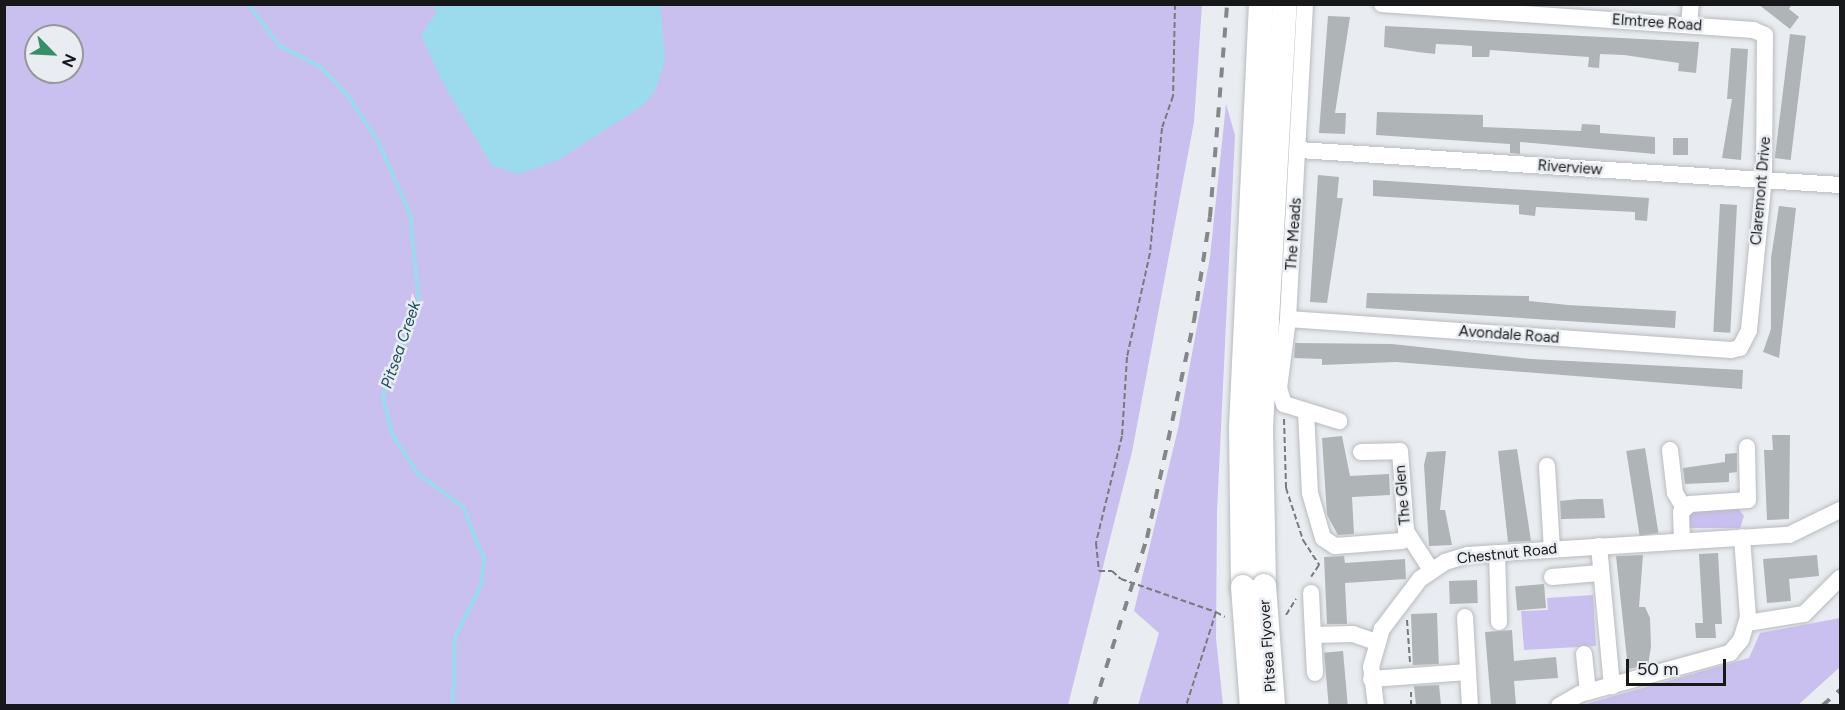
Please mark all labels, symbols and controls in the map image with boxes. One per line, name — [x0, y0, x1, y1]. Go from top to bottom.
street label: Elmtree Road — [1611, 11, 1703, 35]
north arrow — [24, 24, 84, 84]
text: N — [58, 51, 80, 70]
street label: Claremont Drive — [1747, 136, 1775, 246]
street label: Riverview — [1537, 157, 1603, 179]
street label: The Meads — [1282, 197, 1306, 271]
water label: Pitsea Creek — [377, 299, 425, 391]
street label: Avondale Road — [1458, 323, 1560, 347]
street label: The Glen — [1391, 464, 1415, 526]
street label: Chestnut Road — [1456, 540, 1558, 568]
street label: Pitsea Flyover — [1256, 599, 1280, 693]
scale bar — [1629, 647, 1730, 685]
text: 50 m — [1637, 658, 1679, 680]

